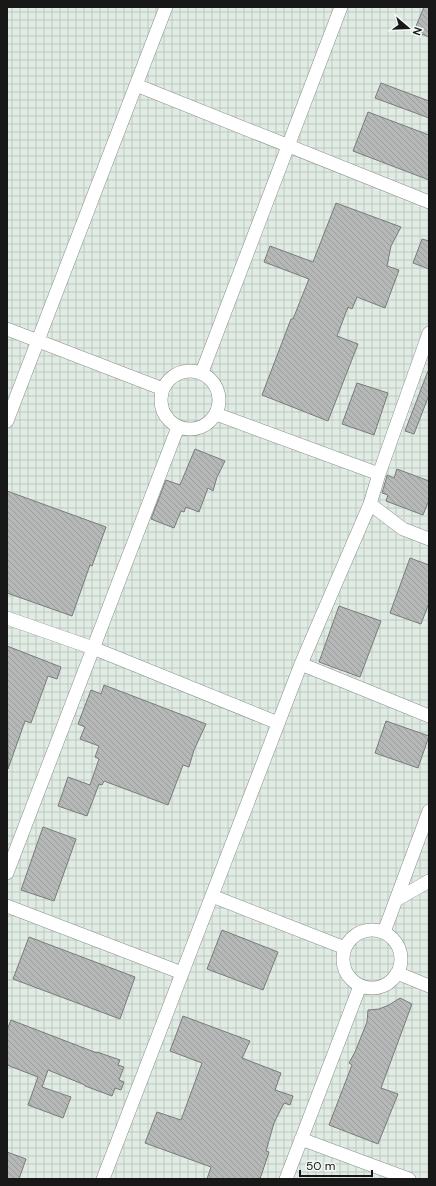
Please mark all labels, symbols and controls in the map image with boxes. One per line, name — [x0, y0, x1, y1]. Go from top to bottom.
north arrow — [388, 8, 428, 48]
text: N — [410, 25, 425, 37]
scale bar — [300, 1152, 372, 1178]
text: 50 m — [306, 1158, 335, 1174]

